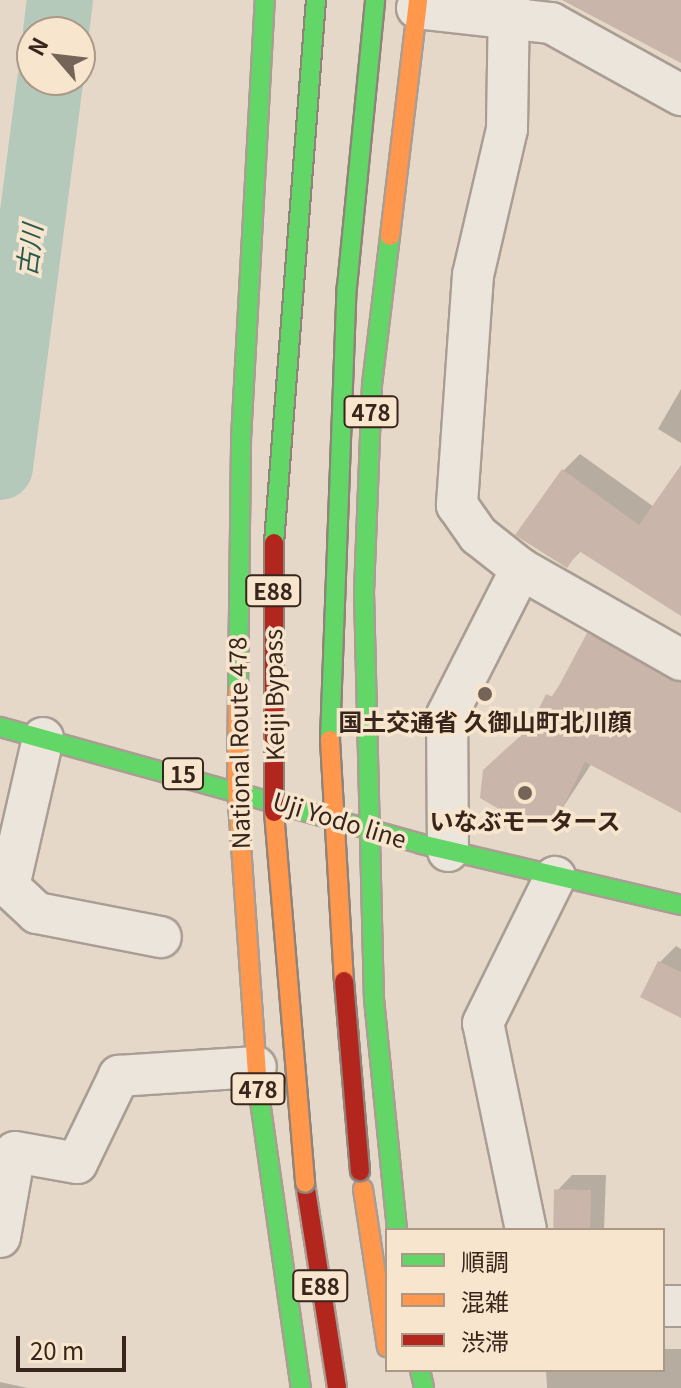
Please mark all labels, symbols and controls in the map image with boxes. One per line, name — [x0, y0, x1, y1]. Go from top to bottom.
north arrow — [16, 16, 96, 96]
text: N — [19, 31, 55, 60]
water label: 古川 — [9, 222, 47, 278]
road number: 478 — [343, 394, 399, 430]
road number: E88 — [245, 573, 301, 609]
street label: Keiji Bypass — [257, 629, 289, 761]
street label: National Route 478 — [222, 637, 254, 849]
marker: 国土交通省 久御山町北川顔 — [476, 685, 494, 703]
place label: 国土交通省 久御山町北川顔 — [338, 707, 632, 735]
road number: 15 — [161, 756, 205, 792]
marker: いなぶモータース — [516, 784, 534, 802]
street label: Uji Yodo line — [270, 785, 410, 853]
place label: いなぶモータース — [429, 806, 621, 834]
road number: 478 — [230, 1071, 286, 1107]
legend — [385, 1228, 665, 1372]
text: 順調 — [461, 1243, 509, 1278]
road number: E88 — [292, 1268, 348, 1304]
text: 混雑 — [461, 1283, 509, 1318]
scale bar — [20, 1320, 130, 1370]
text: 渋滞 — [461, 1323, 509, 1358]
text: 20 m — [30, 1332, 84, 1367]

